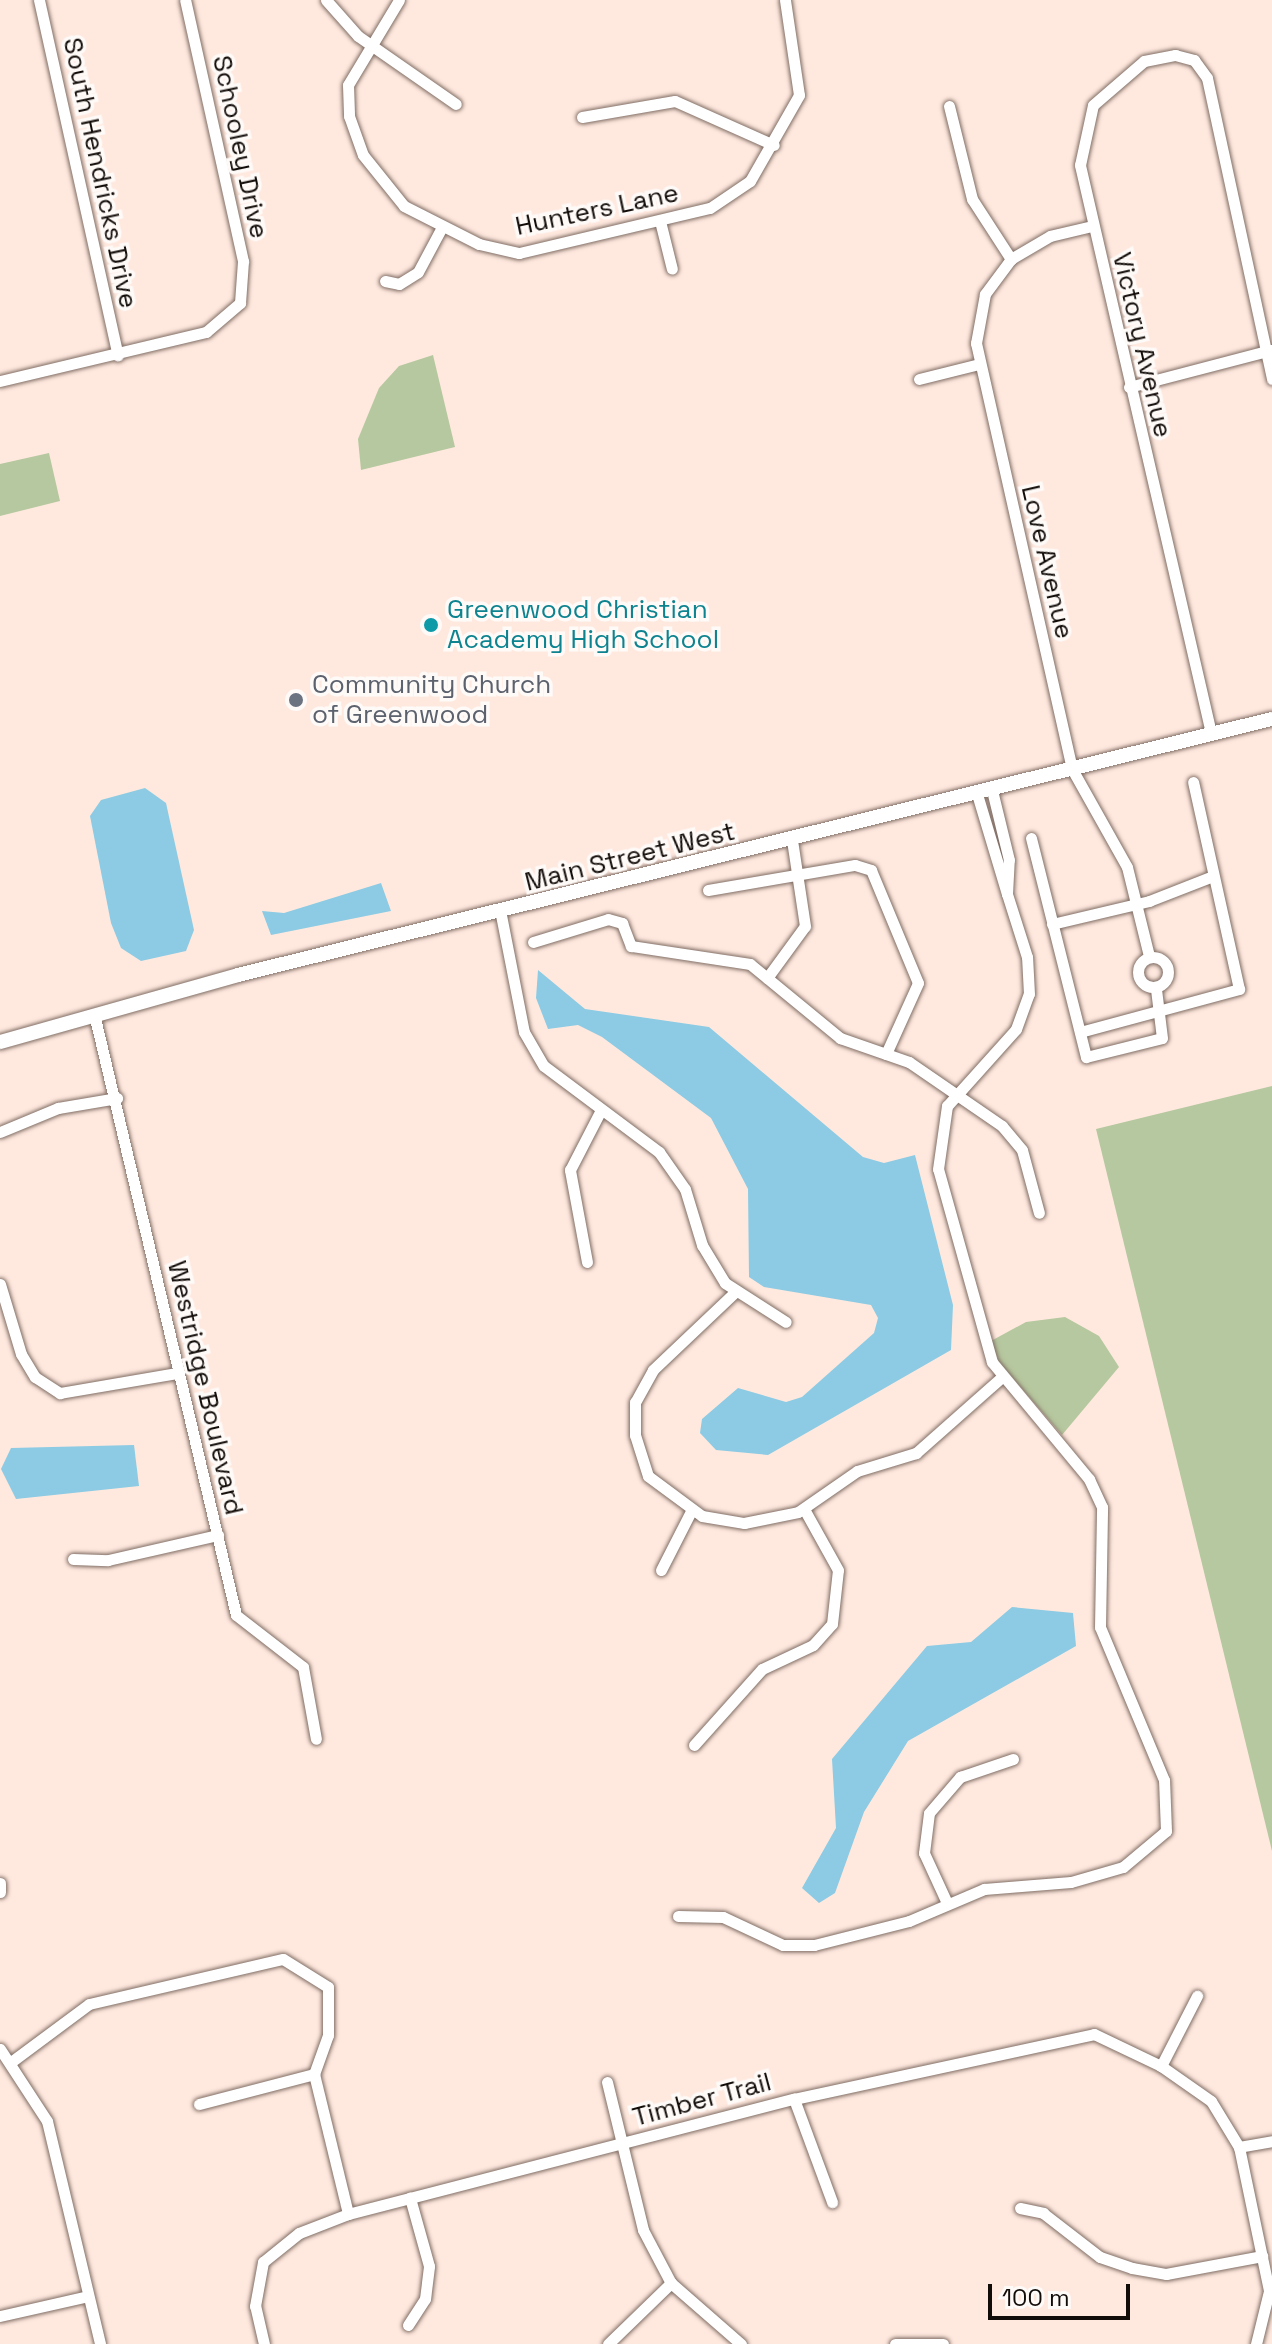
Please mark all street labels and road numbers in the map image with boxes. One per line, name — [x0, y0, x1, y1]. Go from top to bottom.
street label: South Hendricks Drive — [56, 35, 144, 311]
street label: Schooley Drive — [205, 53, 275, 241]
street label: Hunters Lane — [513, 178, 681, 242]
street label: Victory Avenue — [1106, 249, 1178, 441]
street label: Love Avenue — [1014, 482, 1080, 642]
street label: Main Street West — [522, 816, 738, 898]
street label: Westridge Boulevard — [161, 1258, 249, 1518]
street label: Timber Trail — [629, 2066, 775, 2134]

